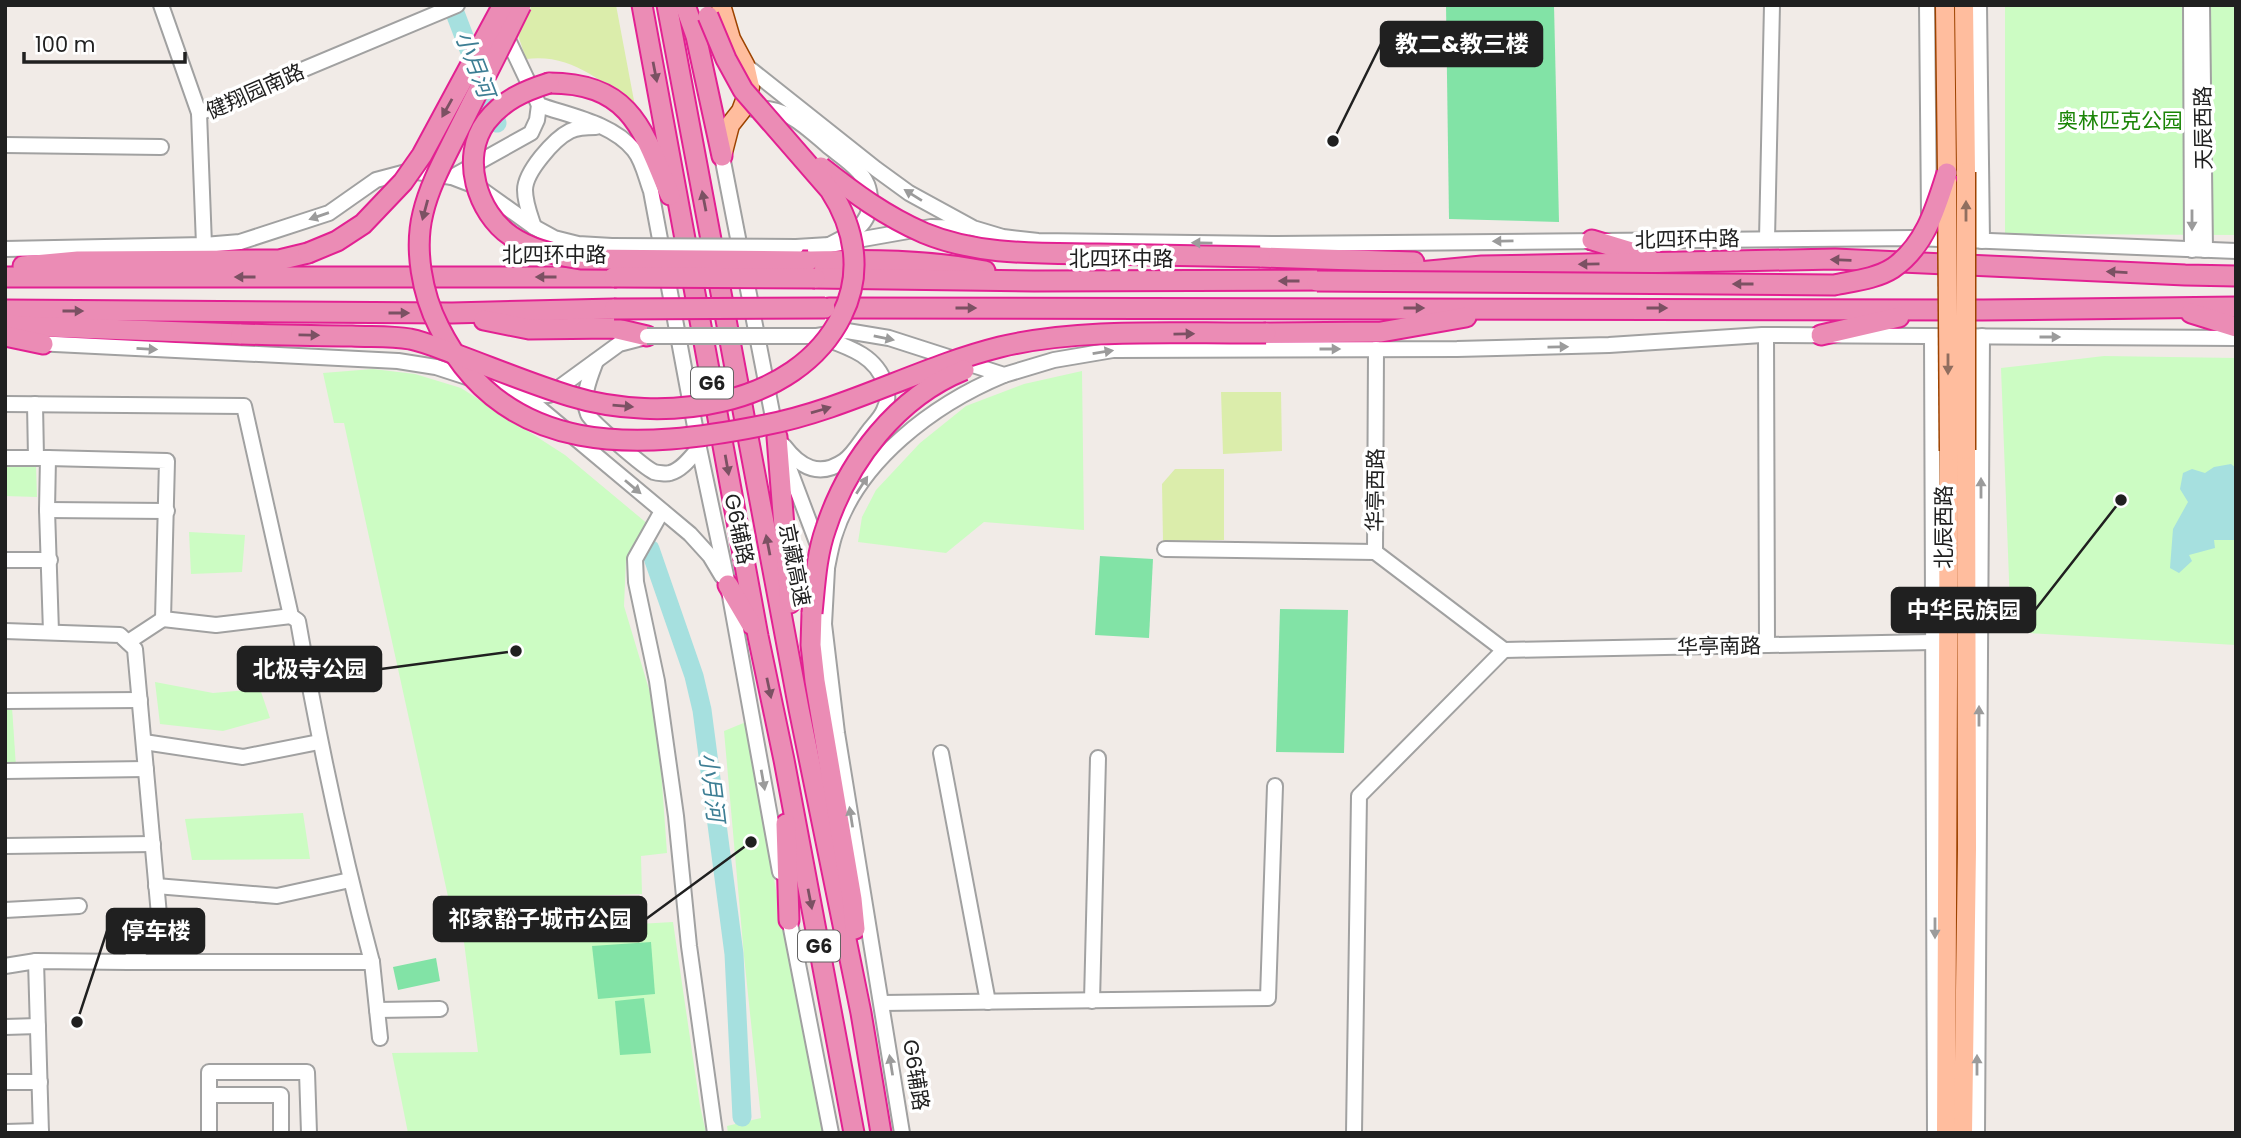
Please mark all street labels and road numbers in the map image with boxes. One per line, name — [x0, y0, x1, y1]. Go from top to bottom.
street label: 健翔园南路 — [201, 56, 309, 126]
street label: 天辰西路 — [2188, 86, 2218, 170]
street label: 北四环中路 — [1634, 224, 1740, 254]
street label: 北四环中路 — [502, 240, 607, 269]
street label: 北四环中路 — [1069, 244, 1174, 273]
road number: G6 — [691, 368, 733, 398]
street label: 华亭西路 — [1360, 448, 1390, 532]
street label: 北辰西路 — [1929, 485, 1958, 569]
street label: G6辅路 — [717, 491, 761, 567]
street label: 京藏高速 — [773, 521, 817, 609]
street label: 华亭南路 — [1677, 631, 1761, 661]
road number: G6 — [798, 930, 840, 962]
street label: G6辅路 — [896, 1037, 936, 1113]

